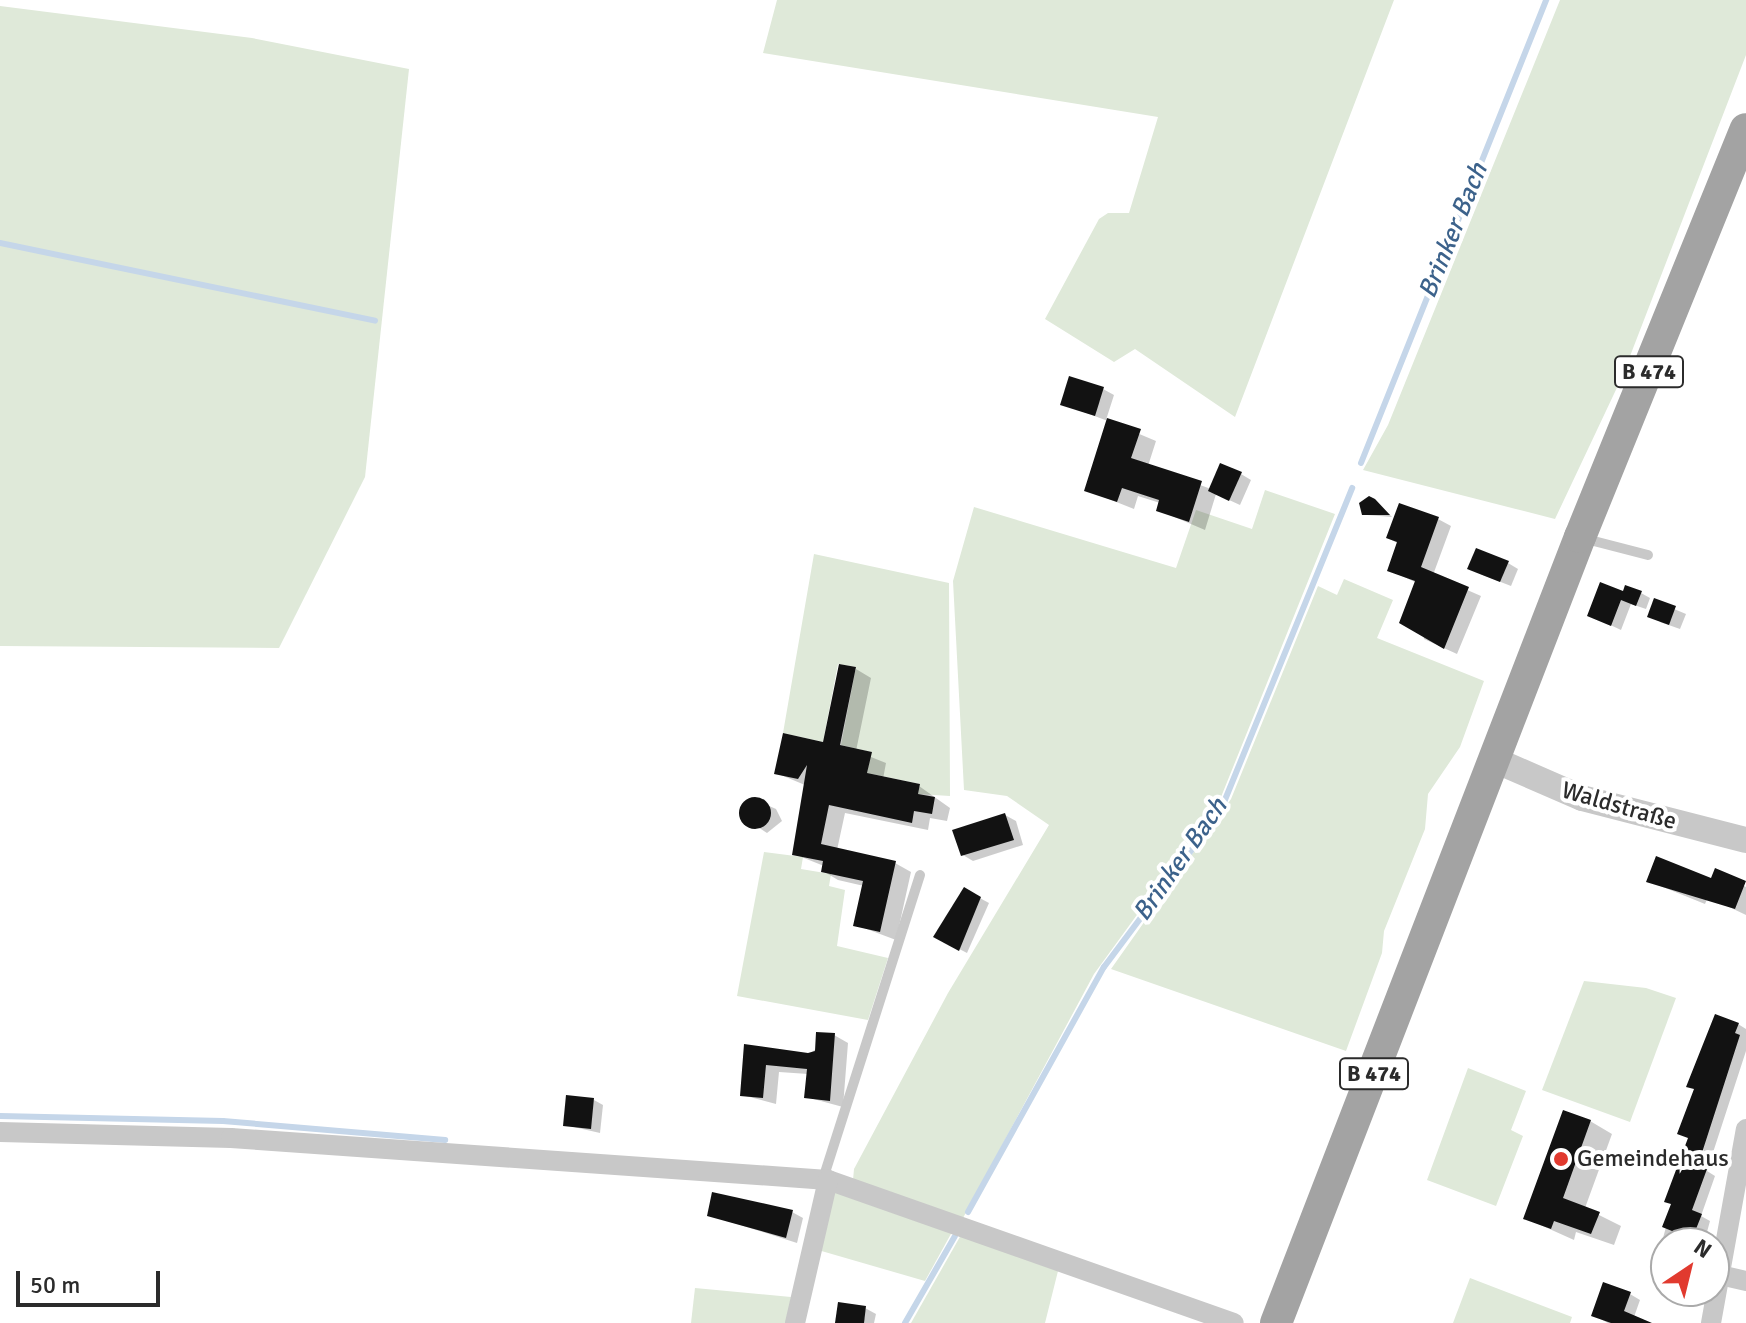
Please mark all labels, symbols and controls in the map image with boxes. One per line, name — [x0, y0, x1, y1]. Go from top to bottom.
water label: Brinker Bach — [1413, 159, 1495, 303]
road number: B 474 — [1613, 354, 1685, 390]
street label: Waldstraße — [1558, 776, 1680, 836]
water label: Brinker Bach — [1127, 793, 1235, 927]
road number: B 474 — [1338, 1056, 1410, 1092]
place label: Gemeindehaus — [1577, 1145, 1729, 1173]
marker: Gemeindehaus — [1552, 1150, 1570, 1168]
north arrow — [1650, 1227, 1730, 1307]
text: N — [1689, 1233, 1717, 1264]
scale bar — [20, 1255, 164, 1305]
text: 50 m — [30, 1270, 80, 1300]

